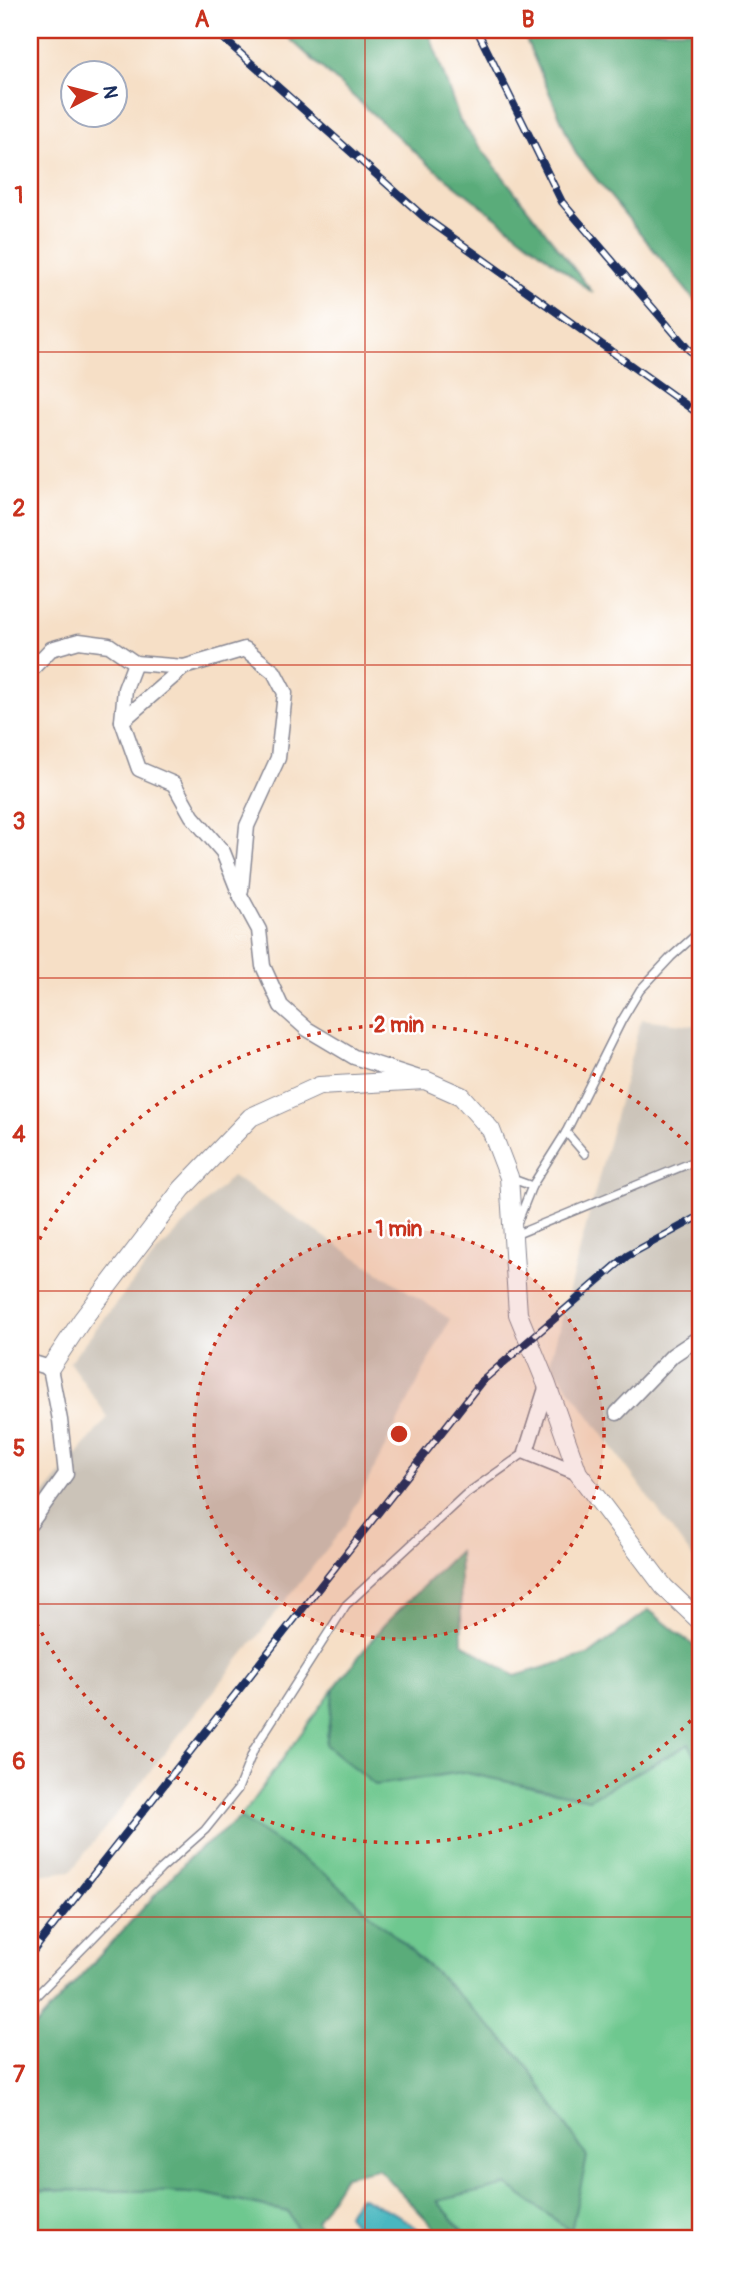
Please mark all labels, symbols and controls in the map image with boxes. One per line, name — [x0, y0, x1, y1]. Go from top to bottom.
text: A — [195, 5, 210, 34]
text: B — [521, 5, 535, 34]
north arrow — [60, 60, 130, 130]
text: N — [97, 84, 123, 100]
text: 1 — [15, 181, 24, 210]
text: 2 — [13, 494, 26, 523]
text: 3 — [13, 807, 25, 836]
text: 2 min — [374, 1012, 424, 1039]
text: 4 — [12, 1120, 26, 1149]
text: 1 min — [376, 1216, 423, 1243]
centre of rings — [387, 1422, 411, 1446]
text: 5 — [13, 1434, 25, 1463]
text: 6 — [12, 1747, 26, 1776]
text: 7 — [13, 2060, 26, 2089]

